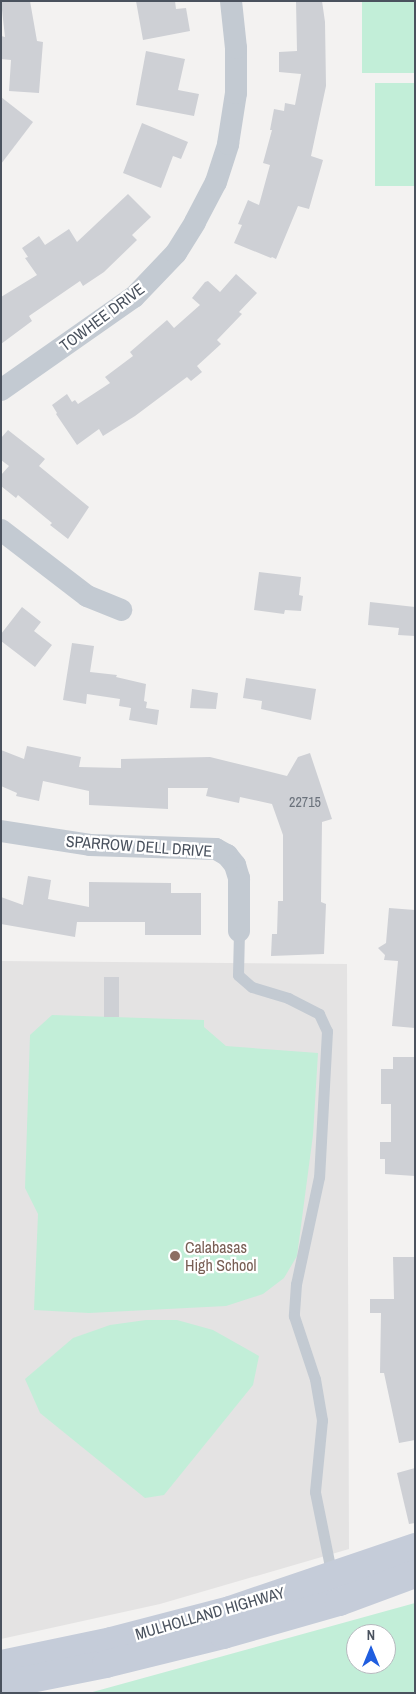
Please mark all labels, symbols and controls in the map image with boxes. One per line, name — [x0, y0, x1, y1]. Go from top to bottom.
street label: TOWHEE DRIVE — [56, 279, 148, 355]
house number: 22715 — [289, 794, 321, 810]
street label: SPARROW DELL DRIVE — [65, 831, 213, 861]
place label: Calabasas High School — [185, 1237, 256, 1275]
marker: Calabasas High School — [169, 1250, 181, 1262]
street label: MULHOLLAND HIGHWAY — [133, 1582, 287, 1644]
north arrow — [346, 1624, 396, 1674]
text: N — [367, 1626, 375, 1644]

